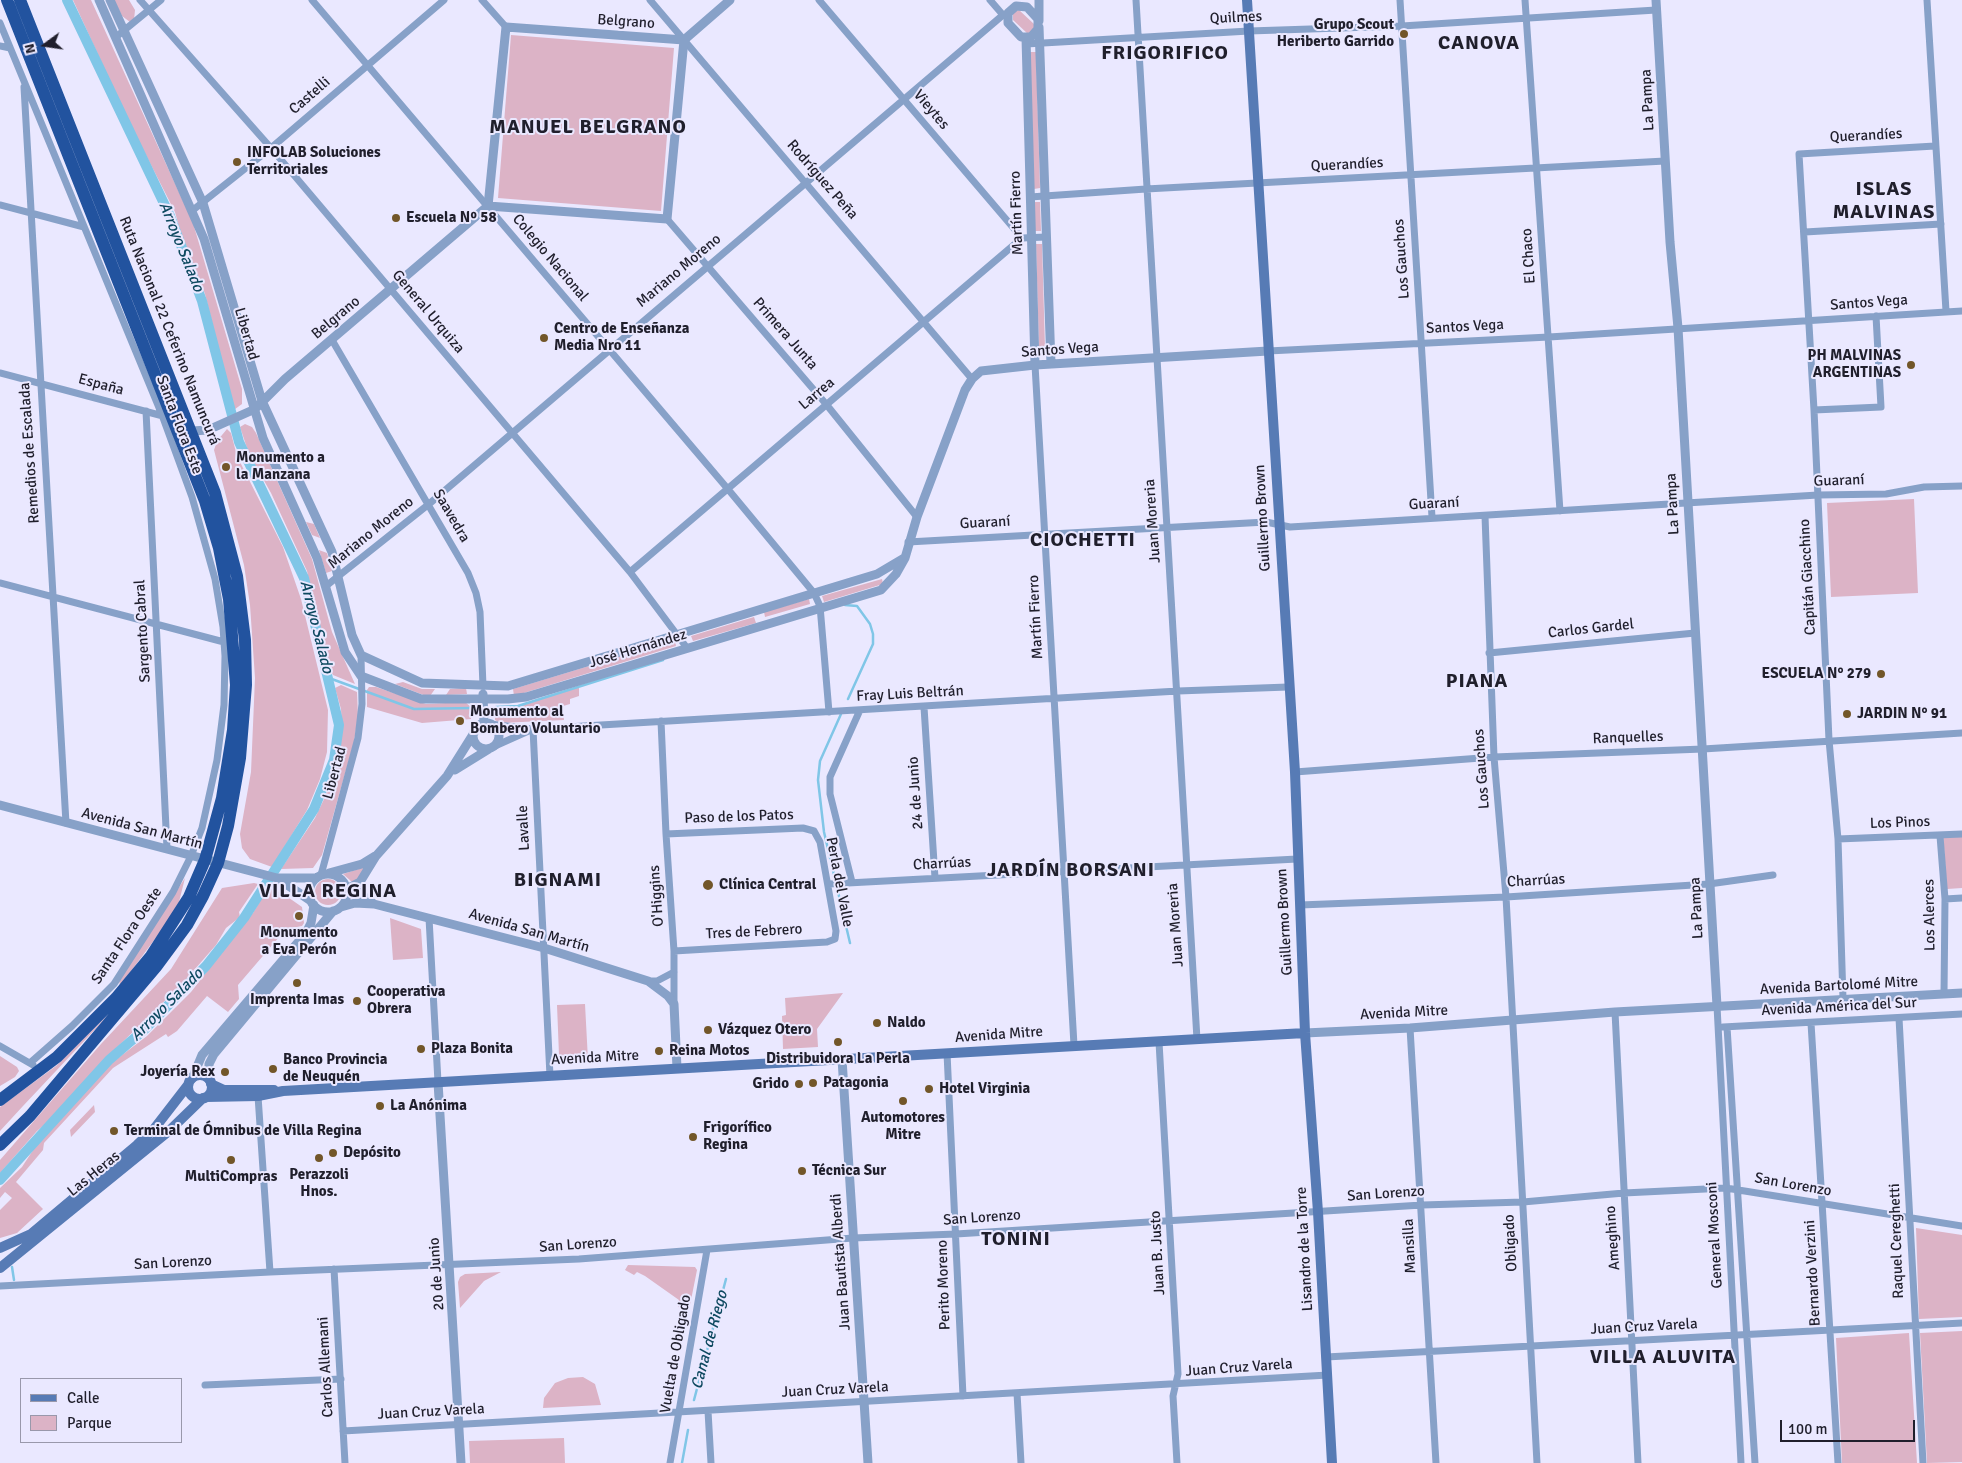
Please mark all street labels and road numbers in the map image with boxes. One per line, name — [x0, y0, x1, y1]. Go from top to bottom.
street label: Quilmes — [1209, 8, 1263, 28]
street label: Belgrano — [597, 11, 655, 33]
street label: La Pampa — [1637, 69, 1659, 131]
street label: Castelli — [286, 73, 334, 119]
street label: Vieytes — [909, 86, 953, 134]
street label: Querandíes — [1829, 125, 1903, 147]
street label: Rodríguez Peña — [783, 137, 861, 223]
street label: Querandíes — [1310, 154, 1384, 176]
street label: Martín Fierro — [1007, 171, 1027, 255]
street label: Colegio Nacional — [508, 211, 592, 305]
street label: Ruta Nacional 22 Ceferino Namuncurá — [115, 214, 223, 448]
street label: Los Gauchos — [1390, 218, 1414, 300]
street label: El Chaco — [1518, 228, 1540, 284]
street label: Mariano Moreno — [633, 230, 725, 312]
street label: General Urquiza — [388, 267, 468, 357]
street label: Santos Vega — [1830, 291, 1908, 315]
street label: Belgrano — [308, 293, 364, 343]
street label: Primera Junta — [749, 294, 821, 374]
street label: Libertad — [230, 306, 262, 362]
street label: Santos Vega — [1426, 316, 1504, 338]
street label: Santos Vega — [1021, 338, 1099, 362]
street label: España — [76, 370, 126, 400]
street label: Santa Flora Este — [152, 373, 206, 477]
street label: Larrea — [795, 374, 839, 414]
street label: Remedios de Escalada — [16, 382, 44, 524]
street label: Guillermo Brown — [1251, 464, 1275, 572]
street label: Guaraní — [1813, 471, 1865, 491]
street label: La Pampa — [1662, 473, 1684, 535]
street label: Juan Moreria — [1141, 478, 1165, 564]
street label: Saavedra — [429, 486, 473, 546]
street label: Mariano Moreno — [325, 493, 417, 573]
street label: Guaraní — [1408, 494, 1460, 514]
street label: Guaraní — [959, 513, 1011, 533]
street label: Capitán Giacchino — [1796, 518, 1820, 636]
street label: Martín Fierro — [1025, 574, 1047, 660]
street label: Sargento Cabral — [131, 579, 155, 683]
street label: Carlos Gardel — [1547, 616, 1635, 642]
street label: José Hernández — [587, 626, 689, 672]
street label: Fray Luis Beltrán — [856, 682, 964, 706]
street label: Los Gauchos — [1470, 728, 1494, 810]
street label: Ranquelles — [1592, 728, 1664, 748]
street label: Libertad — [319, 745, 351, 801]
street label: 24 de Junio — [904, 756, 928, 830]
street label: Avenida San Martín — [79, 804, 205, 854]
street label: Lavalle — [514, 805, 534, 851]
street label: Paso de los Patos — [684, 806, 794, 828]
street label: Los Pinos — [1870, 813, 1930, 833]
street label: Perla del Valle — [821, 835, 857, 929]
street label: Charrúas — [912, 853, 972, 875]
street label: O'Higgins — [646, 865, 668, 927]
street label: Guillermo Brown — [1273, 868, 1297, 976]
street label: Charrúas — [1506, 870, 1566, 892]
street label: La Pampa — [1686, 877, 1708, 939]
street label: Los Alerces — [1920, 879, 1940, 951]
street label: Juan Moreria — [1164, 882, 1188, 968]
street label: Santa Flora Oeste — [88, 884, 166, 988]
street label: Avenida San Martín — [467, 905, 591, 957]
street label: Tres de Febrero — [705, 920, 803, 944]
street label: Avenida Bartolomé Mitre — [1759, 973, 1919, 999]
street label: Avenida América del Sur — [1761, 994, 1917, 1020]
street label: Avenida Mitre — [1359, 1002, 1449, 1024]
street label: Avenida Mitre — [954, 1023, 1044, 1047]
street label: Avenida Mitre — [550, 1047, 640, 1069]
street label: Las Heras — [64, 1147, 124, 1201]
street label: San Lorenzo — [1753, 1169, 1833, 1201]
street label: General Mosconi — [1703, 1181, 1727, 1289]
street label: San Lorenzo — [1347, 1182, 1425, 1206]
street label: Raquel Cereghetti — [1886, 1183, 1908, 1299]
street label: Lisandro de la Torre — [1293, 1186, 1317, 1312]
street label: Juan Bautista Alberdi — [827, 1193, 855, 1331]
street label: Ameghino — [1602, 1205, 1624, 1271]
street label: San Lorenzo — [943, 1206, 1021, 1230]
street label: Juan B. Justo — [1147, 1210, 1169, 1296]
street label: Obligado — [1501, 1214, 1521, 1272]
street label: Mansilla — [1400, 1218, 1420, 1274]
street label: Bernardo Verzini — [1801, 1219, 1825, 1327]
street label: San Lorenzo — [539, 1233, 617, 1257]
street label: 20 de Junio — [425, 1237, 449, 1311]
street label: Perito Moreno — [933, 1240, 955, 1330]
street label: San Lorenzo — [134, 1252, 212, 1274]
street label: Vuelta de Obligado — [657, 1293, 695, 1415]
street label: Juan Cruz Varela — [1590, 1315, 1698, 1339]
street label: Carlos Allemani — [314, 1316, 338, 1418]
street label: Juan Cruz Varela — [1185, 1355, 1293, 1381]
street label: Juan Cruz Varela — [781, 1378, 889, 1402]
street label: Juan Cruz Varela — [377, 1400, 485, 1424]

